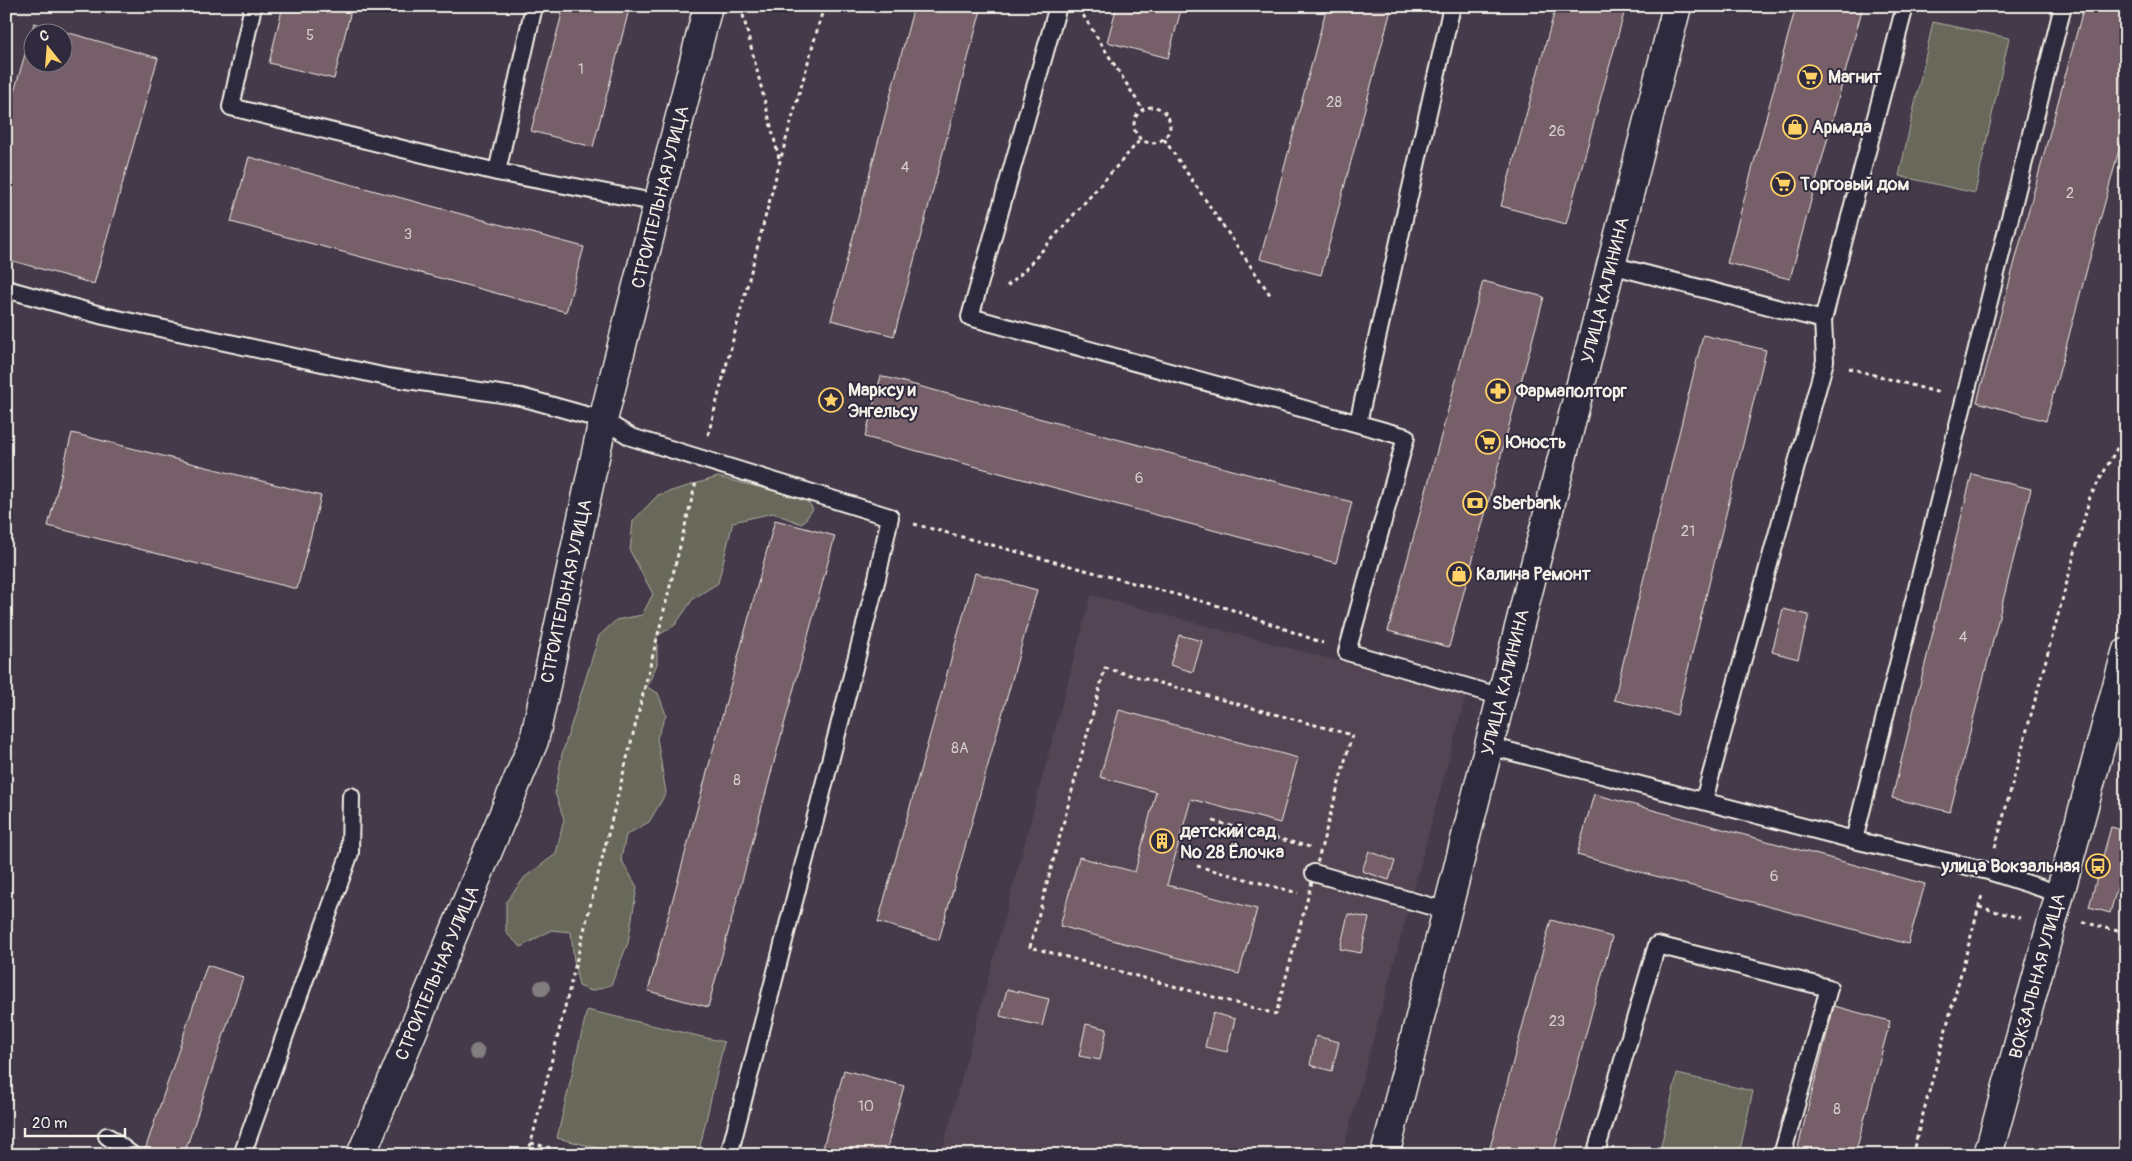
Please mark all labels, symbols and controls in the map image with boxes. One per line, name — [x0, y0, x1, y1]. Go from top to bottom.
north arrow — [22, 22, 72, 72]
house number: 5 — [306, 26, 314, 45]
text: С — [38, 27, 51, 45]
house number: 1 — [578, 60, 584, 79]
supermarket icon: Магнит — [1797, 64, 1823, 90]
place label: Магнит — [1828, 66, 1882, 89]
house number: 28 — [1326, 93, 1342, 112]
street label: СТРОИТЕЛЬНАЯ УЛИЦА — [627, 103, 694, 291]
shop icon: Армада — [1782, 114, 1808, 140]
place label: Армада — [1812, 116, 1872, 139]
house number: 26 — [1548, 122, 1566, 141]
house number: 4 — [901, 158, 910, 177]
supermarket icon: Торговый дом — [1770, 171, 1796, 197]
place label: Торговый дом — [1799, 173, 1909, 196]
house number: 2 — [2066, 184, 2074, 203]
street label: УЛИЦА КАЛИНИНА — [1576, 214, 1635, 366]
house number: 3 — [404, 225, 412, 244]
pharmacy icon: Фармаполторг — [1485, 378, 1511, 404]
place label: Марксу и Энгельсу — [848, 379, 918, 423]
place label: Фармаполторг — [1515, 380, 1628, 403]
place icon: Марксу и Энгельсу — [818, 387, 844, 413]
supermarket icon: Юность — [1475, 429, 1501, 455]
place label: Юность — [1505, 431, 1566, 454]
house number: 6 — [1135, 469, 1143, 488]
bank icon: Sberbank — [1462, 490, 1488, 516]
place label: Sberbank — [1492, 492, 1561, 515]
street label: СТРОИТЕЛЬНАЯ УЛИЦА — [536, 497, 597, 685]
house number: 21 — [1681, 522, 1695, 541]
shop icon: Калина Ремонт — [1446, 561, 1472, 587]
place label: Калина Ремонт — [1476, 563, 1592, 586]
street label: УЛИЦА КАЛИНИНА — [1476, 606, 1535, 758]
house number: 4 — [1959, 628, 1968, 647]
house number: 8А — [951, 739, 969, 758]
house number: 8 — [733, 771, 741, 790]
place label: детский сад № 28 Ёлочка — [1179, 820, 1285, 864]
building icon: детский сад № 28 Ёлочка — [1149, 828, 1175, 854]
bus stop icon: улица Вокзальная — [2085, 853, 2111, 879]
place label: улица Вокзальная — [1941, 855, 2080, 878]
house number: 6 — [1770, 867, 1778, 886]
street label: СТРОИТЕЛЬНАЯ УЛИЦА — [390, 882, 485, 1064]
street label: ВОКЗАЛЬНАЯ УЛИЦА — [2004, 891, 2071, 1061]
house number: 23 — [1549, 1012, 1565, 1031]
house number: 10 — [858, 1097, 874, 1116]
house number: 8 — [1833, 1100, 1841, 1119]
scale bar — [25, 1106, 125, 1138]
text: 20 m — [32, 1114, 67, 1133]

